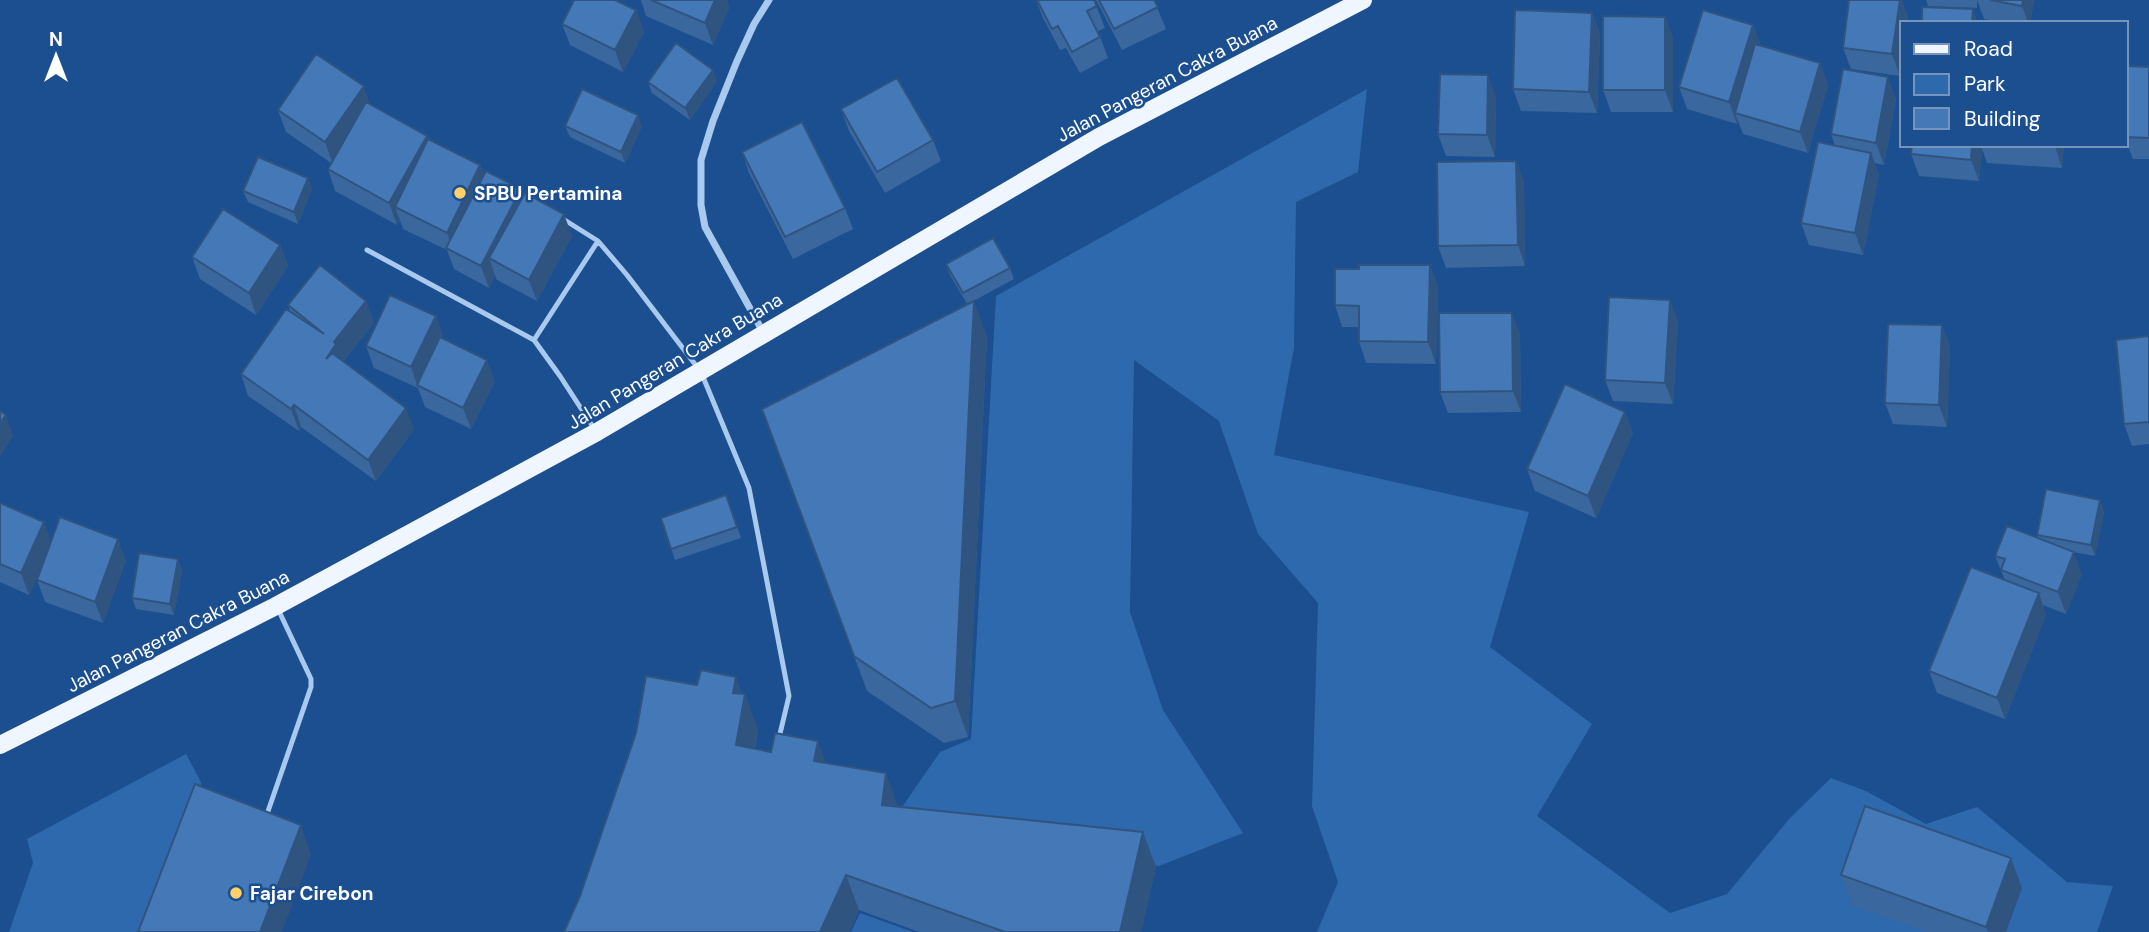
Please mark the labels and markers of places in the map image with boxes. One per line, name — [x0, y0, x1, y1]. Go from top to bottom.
place label: SPBU Pertamina — [474, 181, 622, 206]
marker: SPBU Pertamina — [452, 185, 468, 201]
place label: Fajar Cirebon — [250, 881, 374, 906]
marker: Fajar Cirebon — [228, 885, 244, 901]

